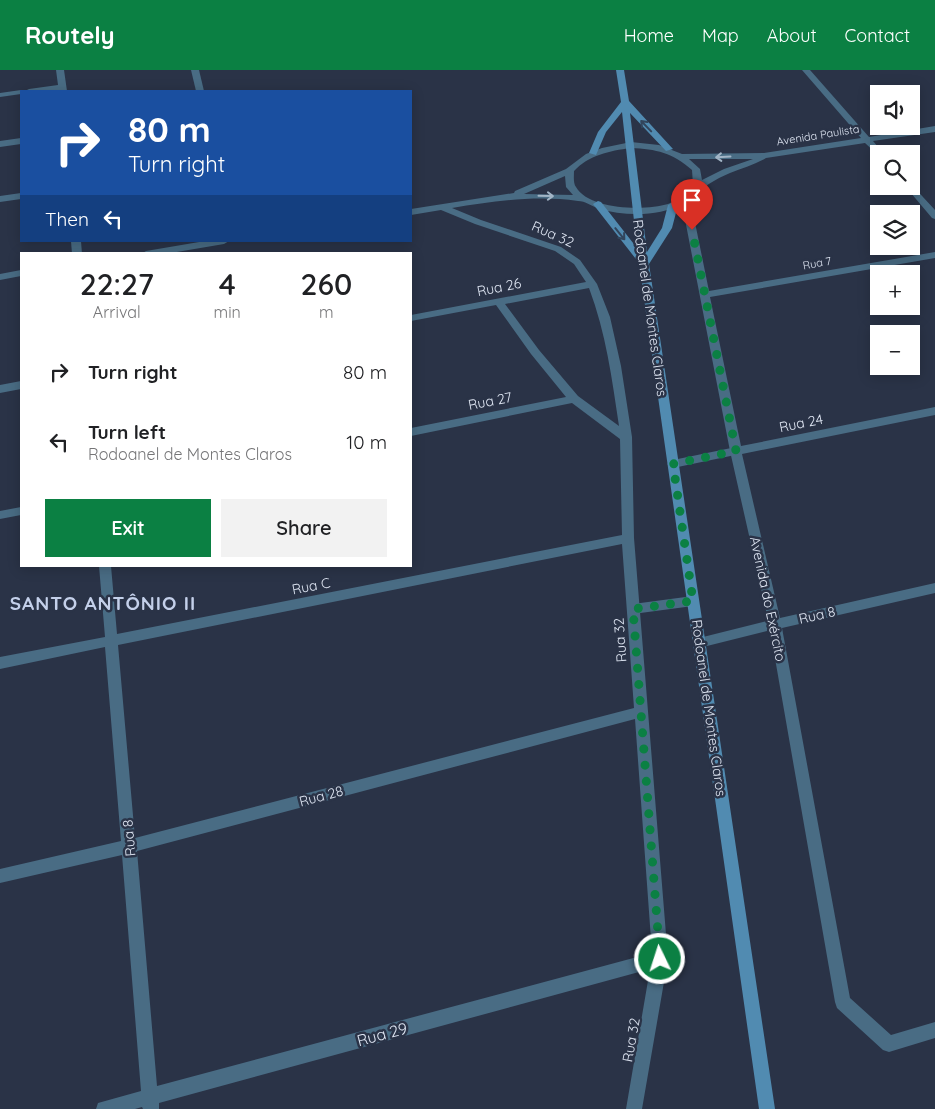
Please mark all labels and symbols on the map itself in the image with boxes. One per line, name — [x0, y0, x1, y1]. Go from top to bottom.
one-way arrow — [640, 120, 652, 132]
street label: Avenida Paulista — [776, 122, 860, 148]
one-way arrow — [716, 153, 732, 162]
pin — [671, 179, 713, 230]
one-way arrow — [537, 191, 553, 201]
street label: Rua 32 — [529, 217, 577, 251]
street label: Rodoanel de Montes Claros — [629, 218, 671, 398]
one-way arrow — [614, 227, 625, 240]
street label: Rua 7 — [802, 254, 833, 272]
street label: Rua 26 — [475, 274, 523, 300]
street label: Rua 27 — [467, 388, 513, 414]
street label: Rua 24 — [777, 410, 825, 436]
street label: Avenida do Exército — [746, 535, 790, 663]
street label: Rua C — [290, 573, 332, 599]
district label: SANTO ANTÔNIO II — [10, 591, 196, 615]
street label: Rua 8 — [797, 602, 837, 628]
street label: Rua 32 — [609, 617, 631, 663]
street label: Rodoanel de Montes Claros — [688, 618, 730, 798]
street label: Rua 28 — [297, 782, 345, 810]
street label: Rua 8 — [118, 819, 140, 857]
position arrow — [633, 932, 685, 984]
street label: Rua 32 — [618, 1016, 644, 1064]
street label: Rua 29 — [355, 1018, 410, 1050]

